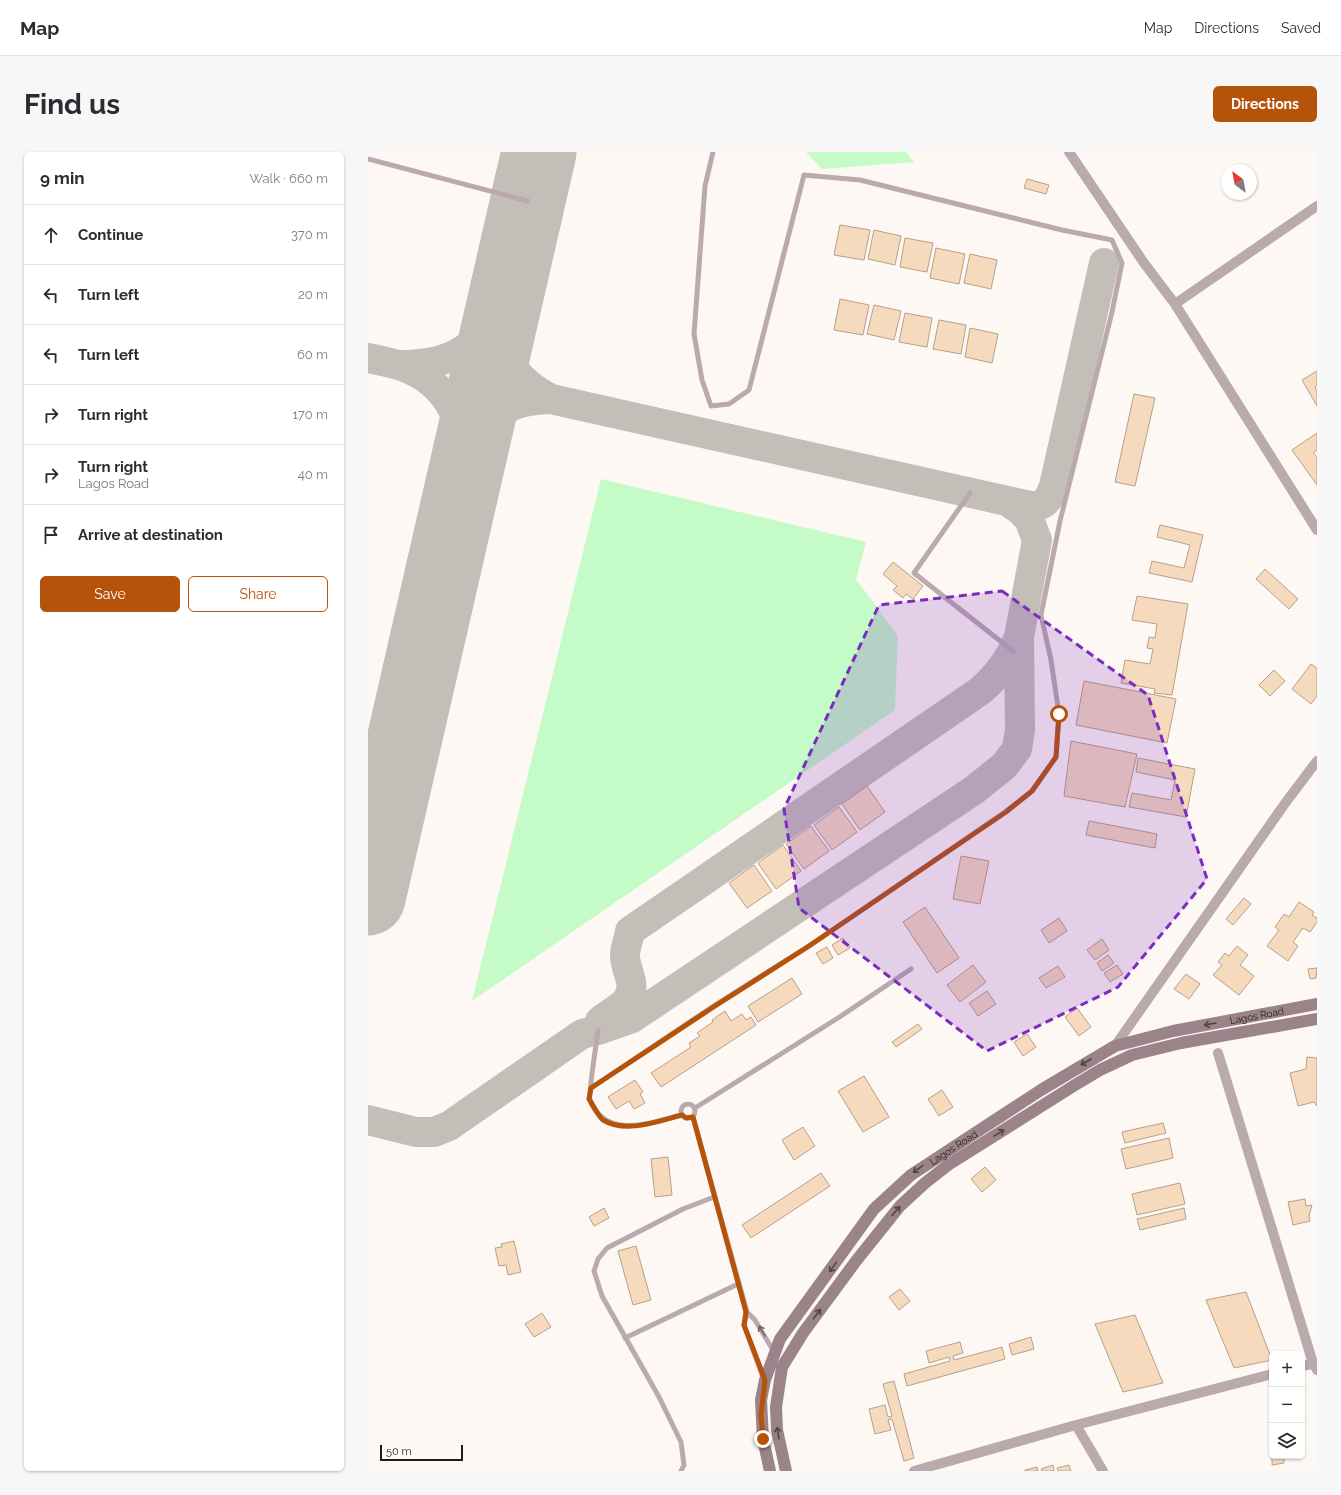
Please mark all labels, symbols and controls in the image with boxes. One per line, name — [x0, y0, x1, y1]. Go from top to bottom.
text: Map — [20, 17, 59, 39]
text: Map — [1144, 20, 1172, 36]
text: Directions — [1194, 20, 1259, 36]
text: Saved — [1281, 20, 1321, 36]
button: Directions — [1213, 86, 1317, 122]
text: Find us — [24, 88, 120, 121]
north arrow — [1221, 164, 1257, 200]
text: 9 min — [40, 168, 85, 188]
text: Walk · 660 m — [250, 171, 328, 186]
icon: ahead — [40, 224, 62, 246]
text: Continue — [78, 226, 143, 244]
text: 370 m — [291, 227, 328, 242]
icon: left — [40, 284, 62, 306]
text: Turn left — [78, 286, 139, 304]
text: 20 m — [298, 287, 328, 302]
icon: left — [40, 344, 62, 366]
text: Turn left — [78, 346, 139, 364]
text: 60 m — [297, 347, 328, 362]
icon: right — [40, 404, 62, 426]
text: Turn right — [78, 406, 148, 424]
text: 170 m — [292, 407, 328, 422]
text: Turn right — [78, 458, 148, 476]
icon: right — [40, 464, 62, 486]
text: 40 m — [298, 467, 328, 482]
text: Lagos Road — [78, 476, 149, 491]
icon: arrive — [40, 524, 62, 546]
text: Arrive at destination — [78, 526, 223, 544]
button: Save — [40, 576, 180, 612]
button: Share — [188, 576, 328, 612]
route start — [1050, 705, 1068, 723]
street label: Lagos Road — [1229, 1005, 1285, 1026]
one-way arrow — [1204, 1020, 1217, 1028]
one-way arrow — [1081, 1058, 1093, 1066]
street label: Lagos Road — [928, 1128, 979, 1167]
one-way arrow — [993, 1129, 1004, 1137]
one-way arrow — [913, 1165, 924, 1173]
one-way arrow — [891, 1205, 900, 1216]
one-way arrow — [829, 1261, 837, 1272]
one-way arrow — [813, 1309, 821, 1320]
one-way arrow — [758, 1325, 766, 1337]
map controls — [1269, 1351, 1305, 1459]
button: + — [1269, 1351, 1305, 1387]
button: − — [1269, 1387, 1305, 1423]
button: layers — [1269, 1423, 1305, 1459]
one-way arrow — [774, 1427, 782, 1440]
route end — [754, 1430, 772, 1448]
scale bar — [380, 1443, 463, 1462]
text: 50 m — [386, 1445, 412, 1458]

